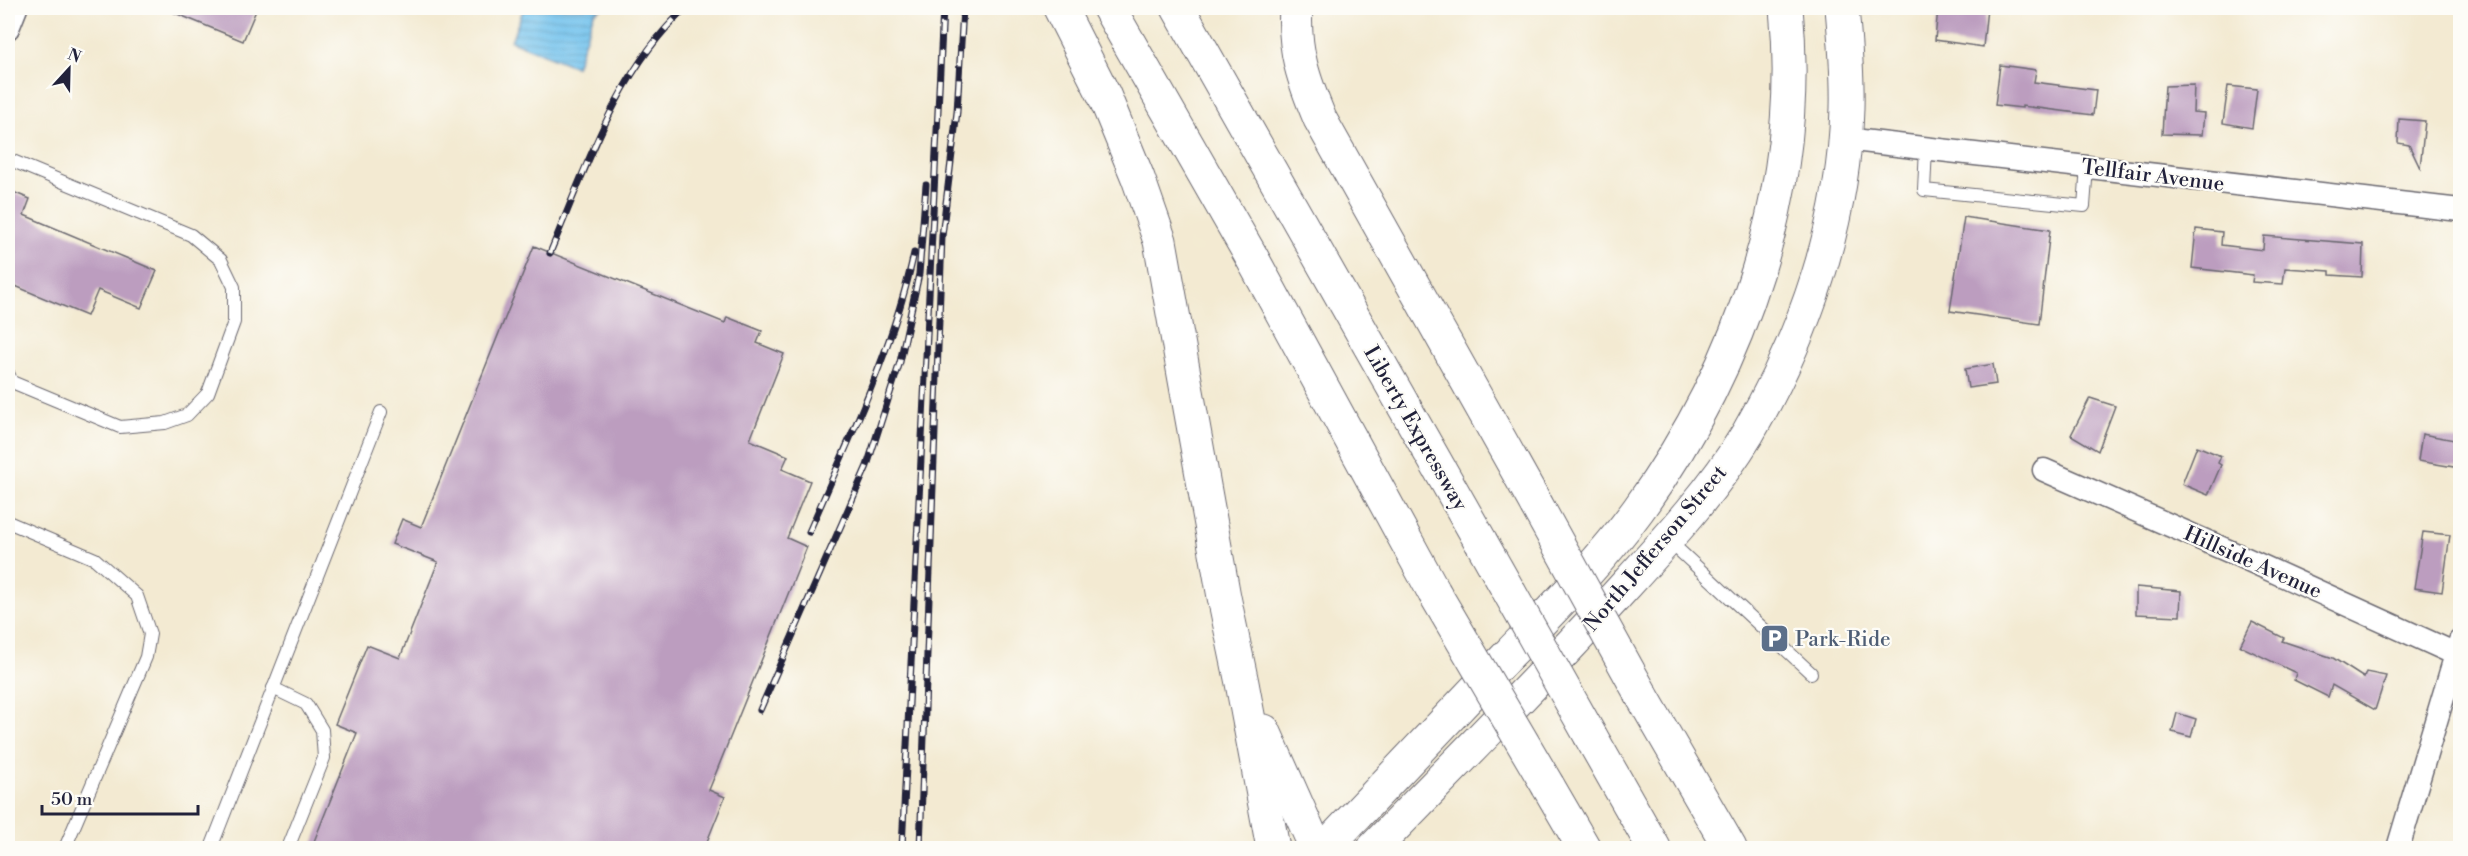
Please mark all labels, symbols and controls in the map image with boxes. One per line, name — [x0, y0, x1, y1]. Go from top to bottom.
north arrow — [39, 39, 99, 99]
text: N — [65, 44, 84, 68]
street label: Tellfair Avenue — [2080, 154, 2226, 198]
street label: Liberty Expressway — [1357, 342, 1473, 516]
street label: North Jefferson Street — [1579, 460, 1733, 637]
street label: Hillside Avenue — [2180, 521, 2326, 605]
parking icon: Park-Ride — [1758, 623, 1790, 655]
place label: Park-Ride — [1795, 627, 1891, 653]
scale bar — [42, 778, 198, 816]
text: 50 m — [51, 788, 93, 811]

